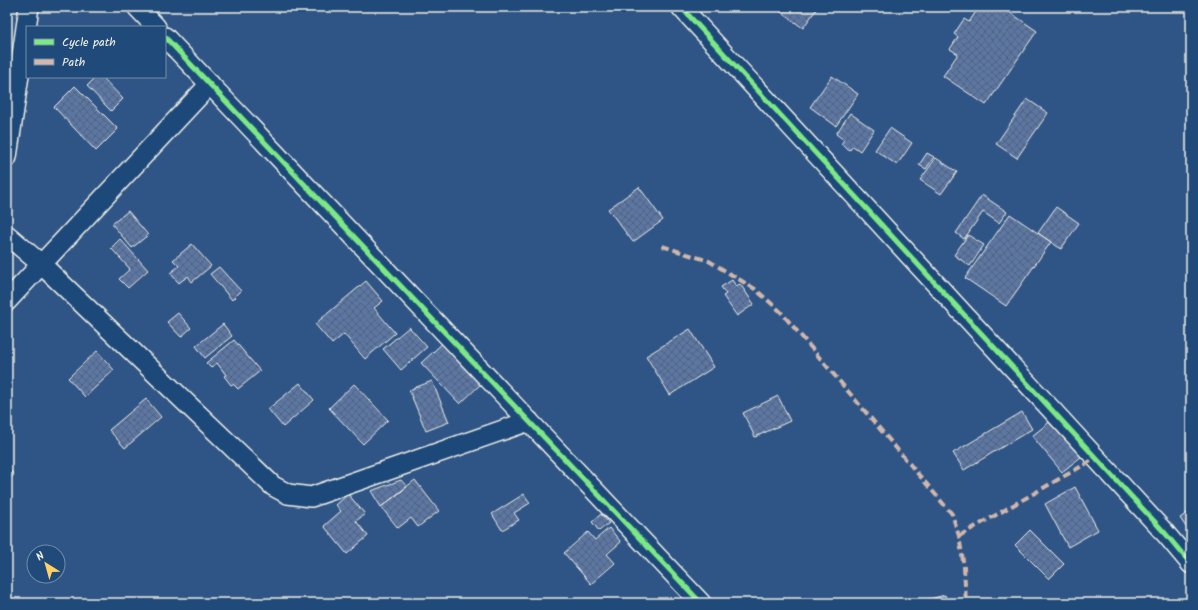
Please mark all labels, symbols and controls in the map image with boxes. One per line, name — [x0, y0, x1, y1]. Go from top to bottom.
legend — [26, 26, 166, 78]
text: Cycle path — [62, 33, 116, 52]
text: Path — [62, 53, 85, 72]
north arrow — [26, 544, 66, 584]
text: N — [32, 548, 49, 566]

